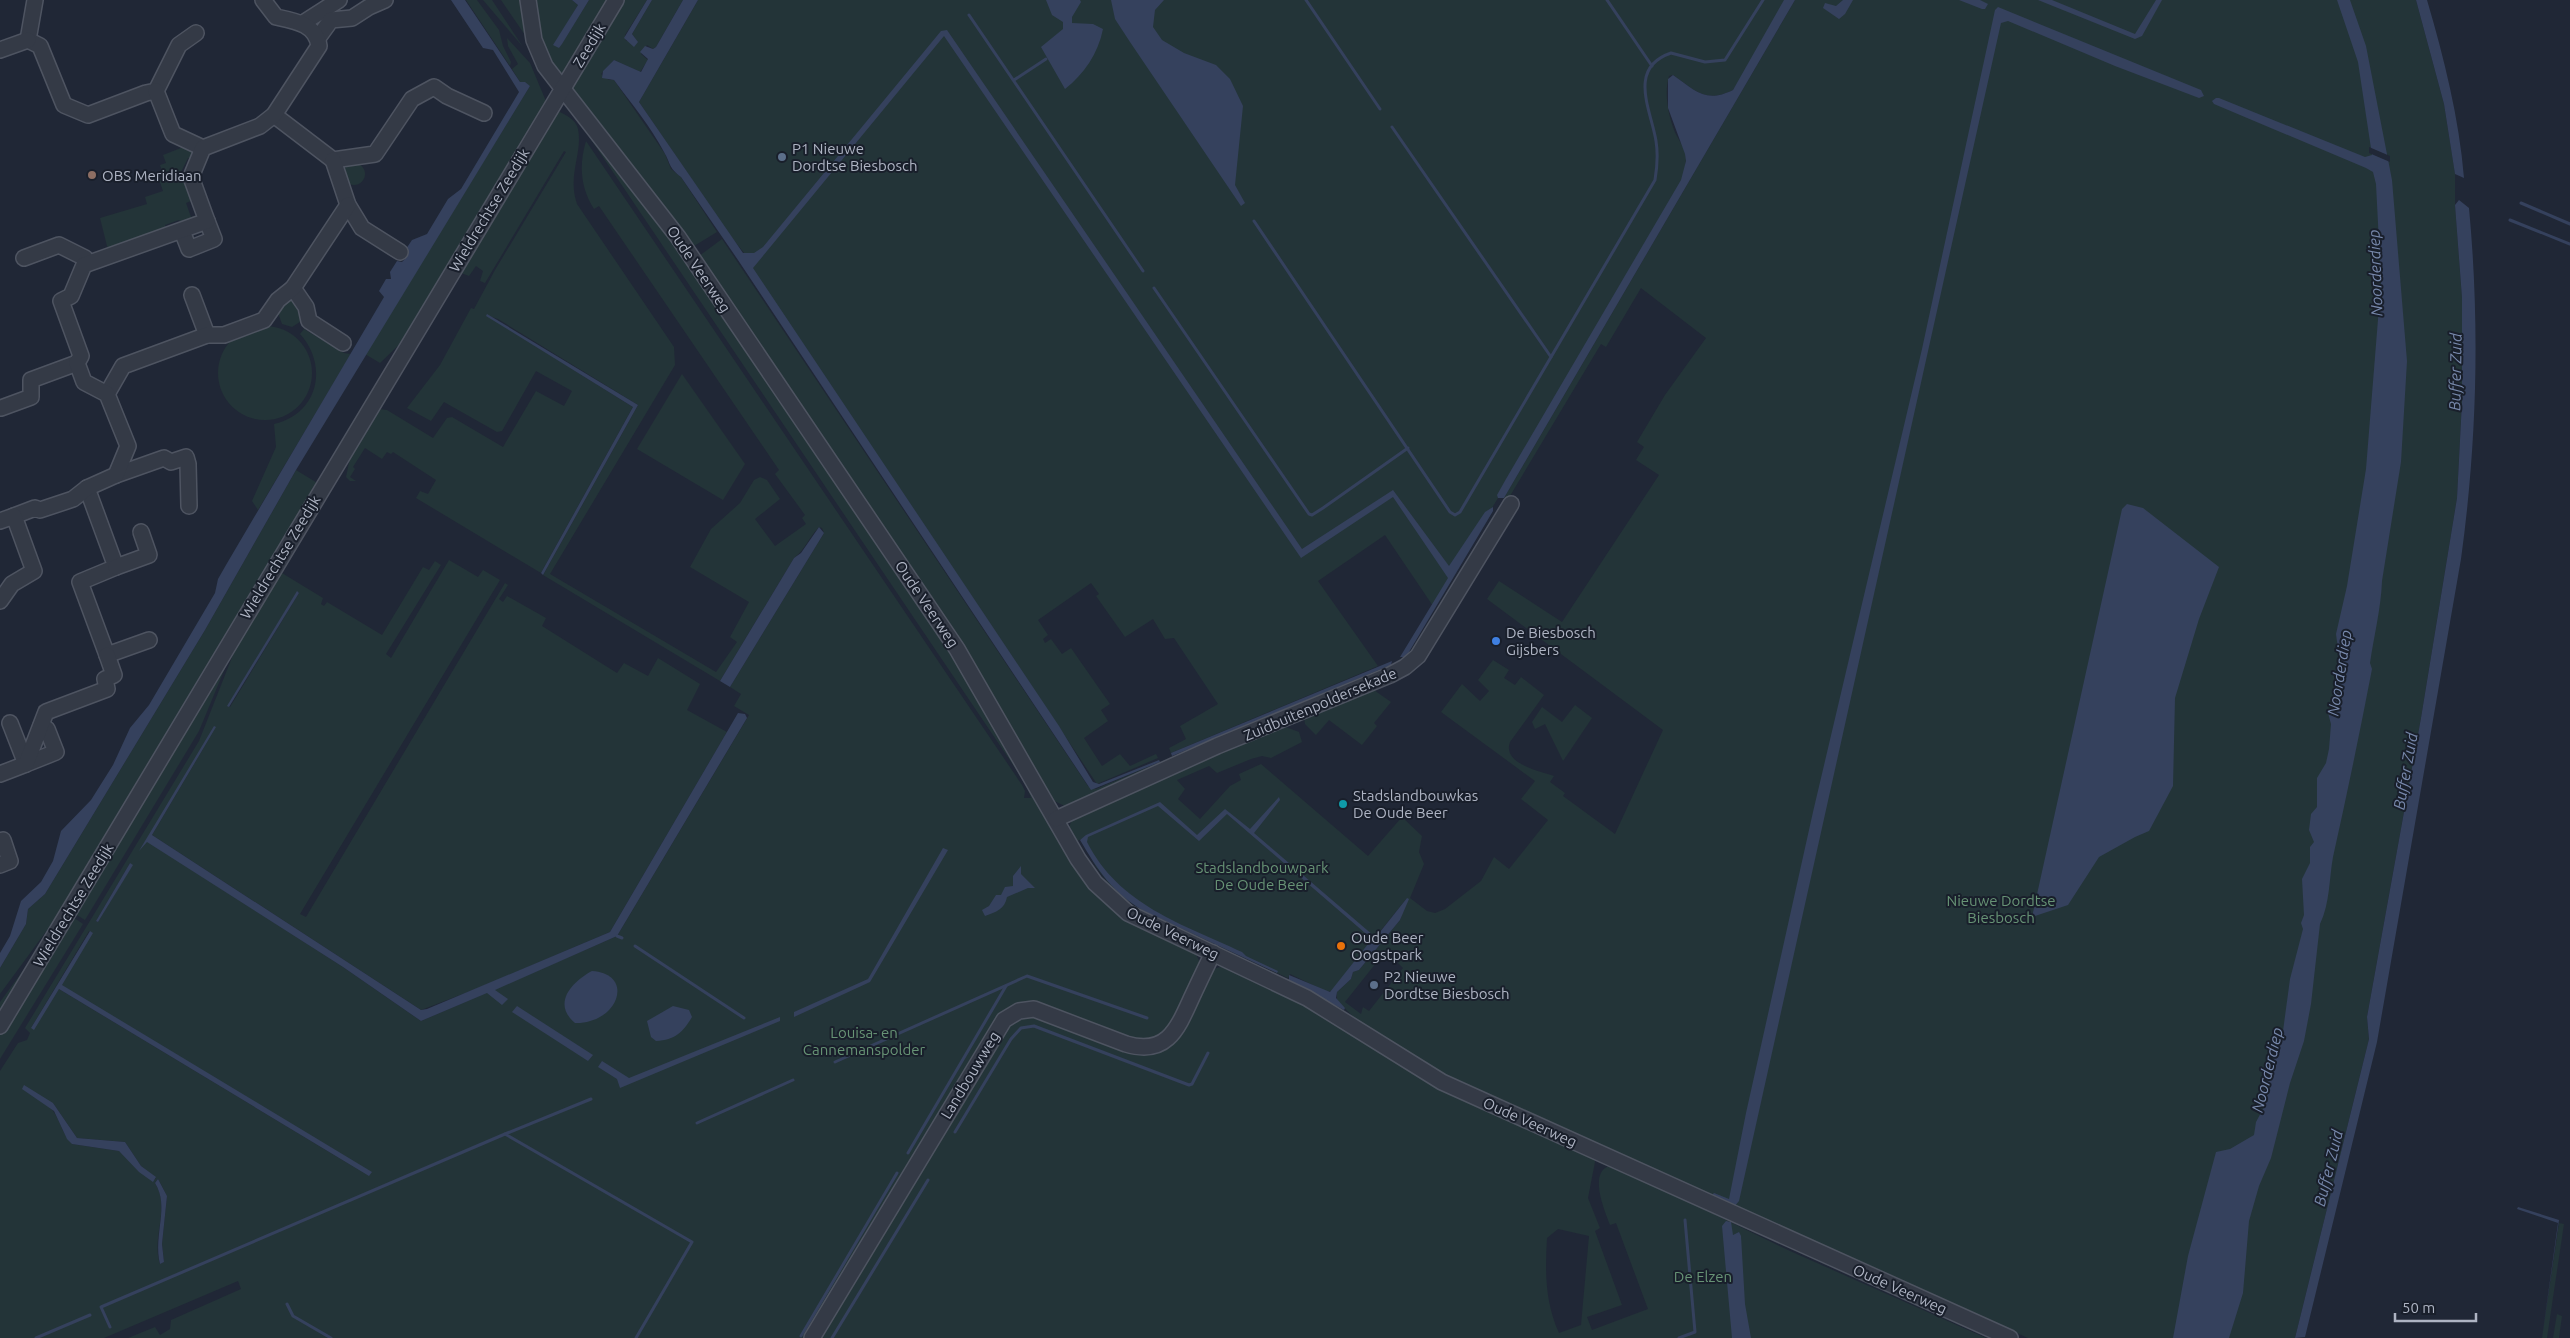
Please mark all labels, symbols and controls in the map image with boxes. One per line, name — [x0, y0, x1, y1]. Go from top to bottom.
street label: Zeedijk — [569, 19, 609, 70]
place label: P1 Nieuwe Dordtse Biesbosch — [792, 140, 918, 174]
street label: Wieldrechtse Zeedijk — [445, 145, 533, 275]
marker: P1 Nieuwe Dordtse Biesbosch — [776, 151, 788, 163]
place label: OBS Meridiaan — [102, 167, 202, 184]
marker: OBS Meridiaan — [86, 169, 98, 181]
street label: Oude Veerweg — [664, 222, 734, 316]
water label: Noorderdiep — [2364, 229, 2386, 317]
water label: Buffer Zuid — [2445, 332, 2466, 411]
street label: Wieldrechtse Zeedijk — [236, 492, 324, 622]
street label: Oude Veerweg — [892, 557, 962, 651]
place label: De Biesbosch Gijsbers — [1506, 624, 1596, 658]
water label: Noorderdiep — [2323, 629, 2355, 717]
marker: De Biesbosch Gijsbers — [1490, 635, 1502, 647]
street label: Zuidbuitenpoldersekade — [1241, 664, 1399, 744]
water label: Buffer Zuid — [2389, 730, 2422, 811]
place label: Stadslandbouwkas De Oude Beer — [1353, 787, 1478, 821]
marker: Stadslandbouwkas De Oude Beer — [1337, 798, 1349, 810]
street label: Wieldrechtse Zeedijk — [29, 840, 117, 970]
park label: Stadslandbouwpark De Oude Beer — [1195, 859, 1329, 893]
park label: Nieuwe Dordtse Biesbosch — [1946, 892, 2056, 926]
street label: Oude Veerweg — [1124, 903, 1222, 963]
place label: Oude Beer Oogstpark — [1351, 929, 1424, 963]
marker: Oude Beer Oogstpark — [1335, 940, 1347, 952]
place label: P2 Nieuwe Dordtse Biesbosch — [1384, 968, 1510, 1002]
marker: P2 Nieuwe Dordtse Biesbosch — [1368, 979, 1380, 991]
park label: Louisa- en Cannemanspolder — [803, 1024, 925, 1058]
water label: Noorderdiep — [2248, 1026, 2286, 1114]
street label: Landbouwweg — [937, 1028, 1003, 1122]
street label: Oude Veerweg — [1481, 1094, 1579, 1150]
water label: Buffer Zuid — [2310, 1127, 2347, 1208]
street label: Oude Veerweg — [1851, 1261, 1949, 1317]
park label: De Elzen — [1674, 1268, 1732, 1285]
scale bar — [2395, 1290, 2476, 1322]
text: 50 m — [2402, 1299, 2435, 1316]

